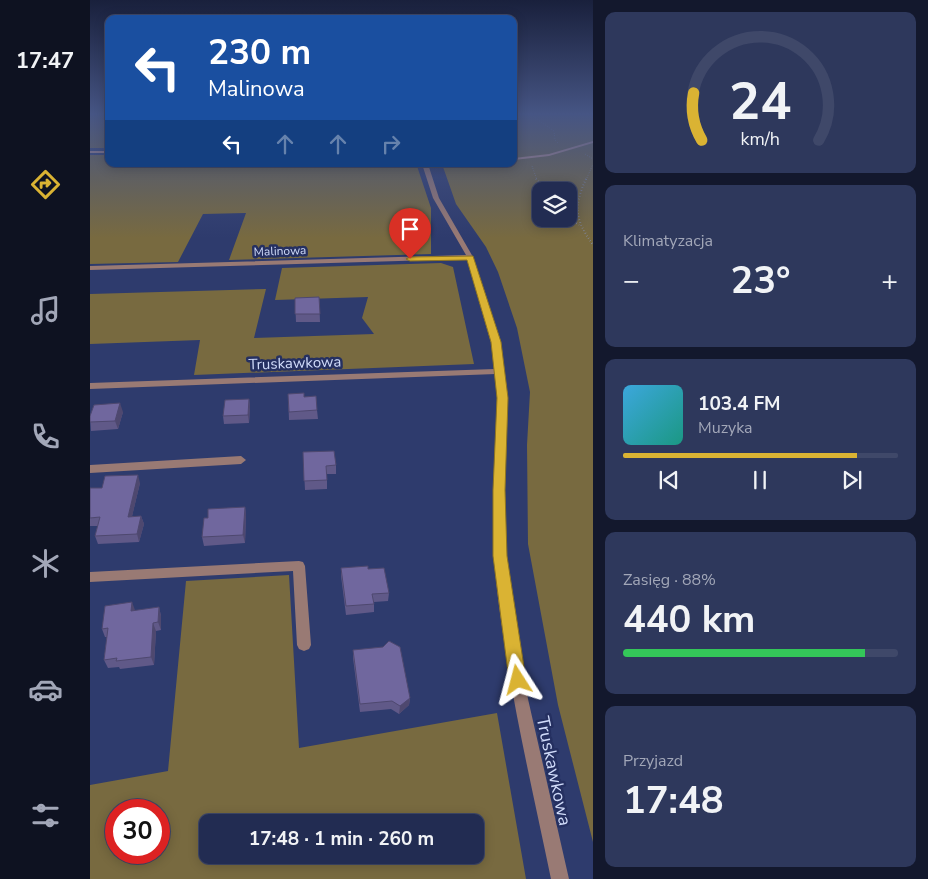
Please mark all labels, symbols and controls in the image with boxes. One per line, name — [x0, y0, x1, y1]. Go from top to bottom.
text: 230 m — [208, 29, 311, 76]
icon: left — [125, 35, 190, 100]
text: 17:47 — [16, 46, 74, 76]
text: 24 — [729, 66, 792, 137]
text: Malinowa — [208, 74, 305, 104]
text: km/h — [741, 127, 780, 151]
icon: left — [218, 130, 246, 158]
icon: ahead — [271, 130, 299, 158]
icon: ahead — [324, 130, 352, 158]
icon: right — [377, 130, 405, 158]
icon: directions — [28, 167, 63, 202]
map controls — [532, 182, 577, 227]
button: layers — [532, 182, 577, 227]
pin — [389, 208, 431, 259]
icon: arrive — [396, 215, 424, 243]
text: Klimatyzacja — [623, 230, 713, 252]
street label: Malinowa — [253, 242, 307, 260]
text: 23° — [730, 255, 791, 306]
text: − — [623, 262, 640, 300]
text: + — [881, 262, 898, 300]
icon: music — [28, 293, 63, 328]
street label: Truskawkowa — [248, 351, 342, 375]
text: 103.4 FM — [698, 391, 781, 417]
text: Muzyka — [698, 417, 753, 439]
icon: phone — [28, 419, 63, 454]
icon: previous — [655, 466, 683, 494]
icon: pause — [746, 466, 774, 494]
icon: next — [838, 466, 866, 494]
icon: climate — [28, 546, 63, 581]
text: Zasięg · 88% — [623, 569, 716, 591]
text: 440 km — [623, 594, 755, 645]
position arrow — [491, 653, 543, 705]
icon: car — [28, 672, 63, 707]
street label: Truskawkowa — [531, 714, 577, 828]
text: Przyjazd — [623, 750, 683, 772]
text: 17:48 — [623, 775, 724, 826]
icon: filters — [28, 798, 63, 833]
speed limit sign: 30 — [105, 799, 170, 864]
text: 17:48 · 1 min · 260 m — [249, 826, 434, 852]

